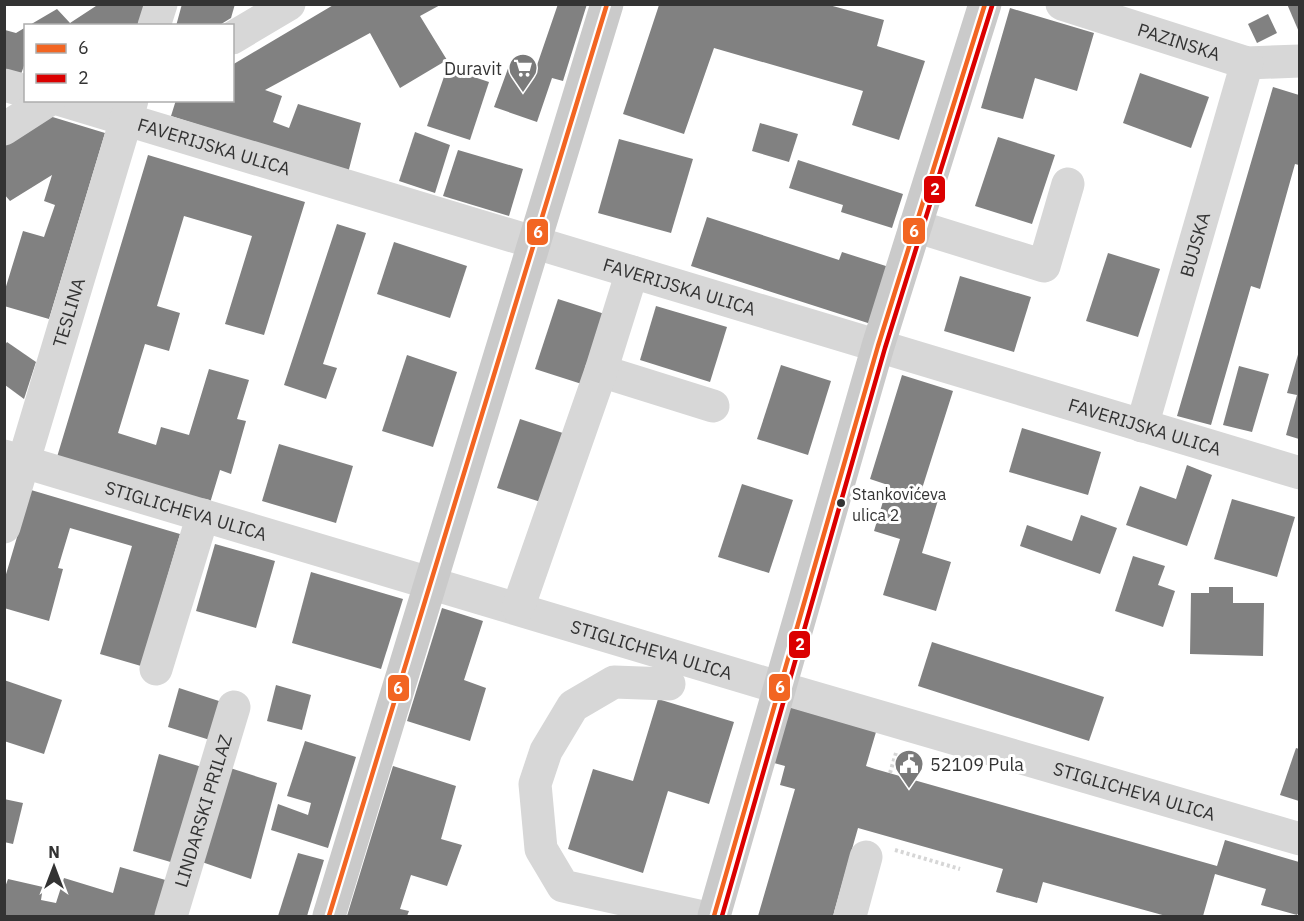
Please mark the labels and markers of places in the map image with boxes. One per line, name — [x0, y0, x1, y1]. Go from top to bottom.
supermarket icon: Duravit — [507, 52, 539, 94]
place label: Duravit — [444, 57, 502, 80]
place label: Stankovićeva ulica 2 — [852, 484, 947, 525]
marker: Stankovićeva ulica 2 — [835, 497, 847, 509]
public building icon: 52109 Pula — [893, 748, 925, 790]
place label: 52109 Pula — [930, 753, 1024, 776]

